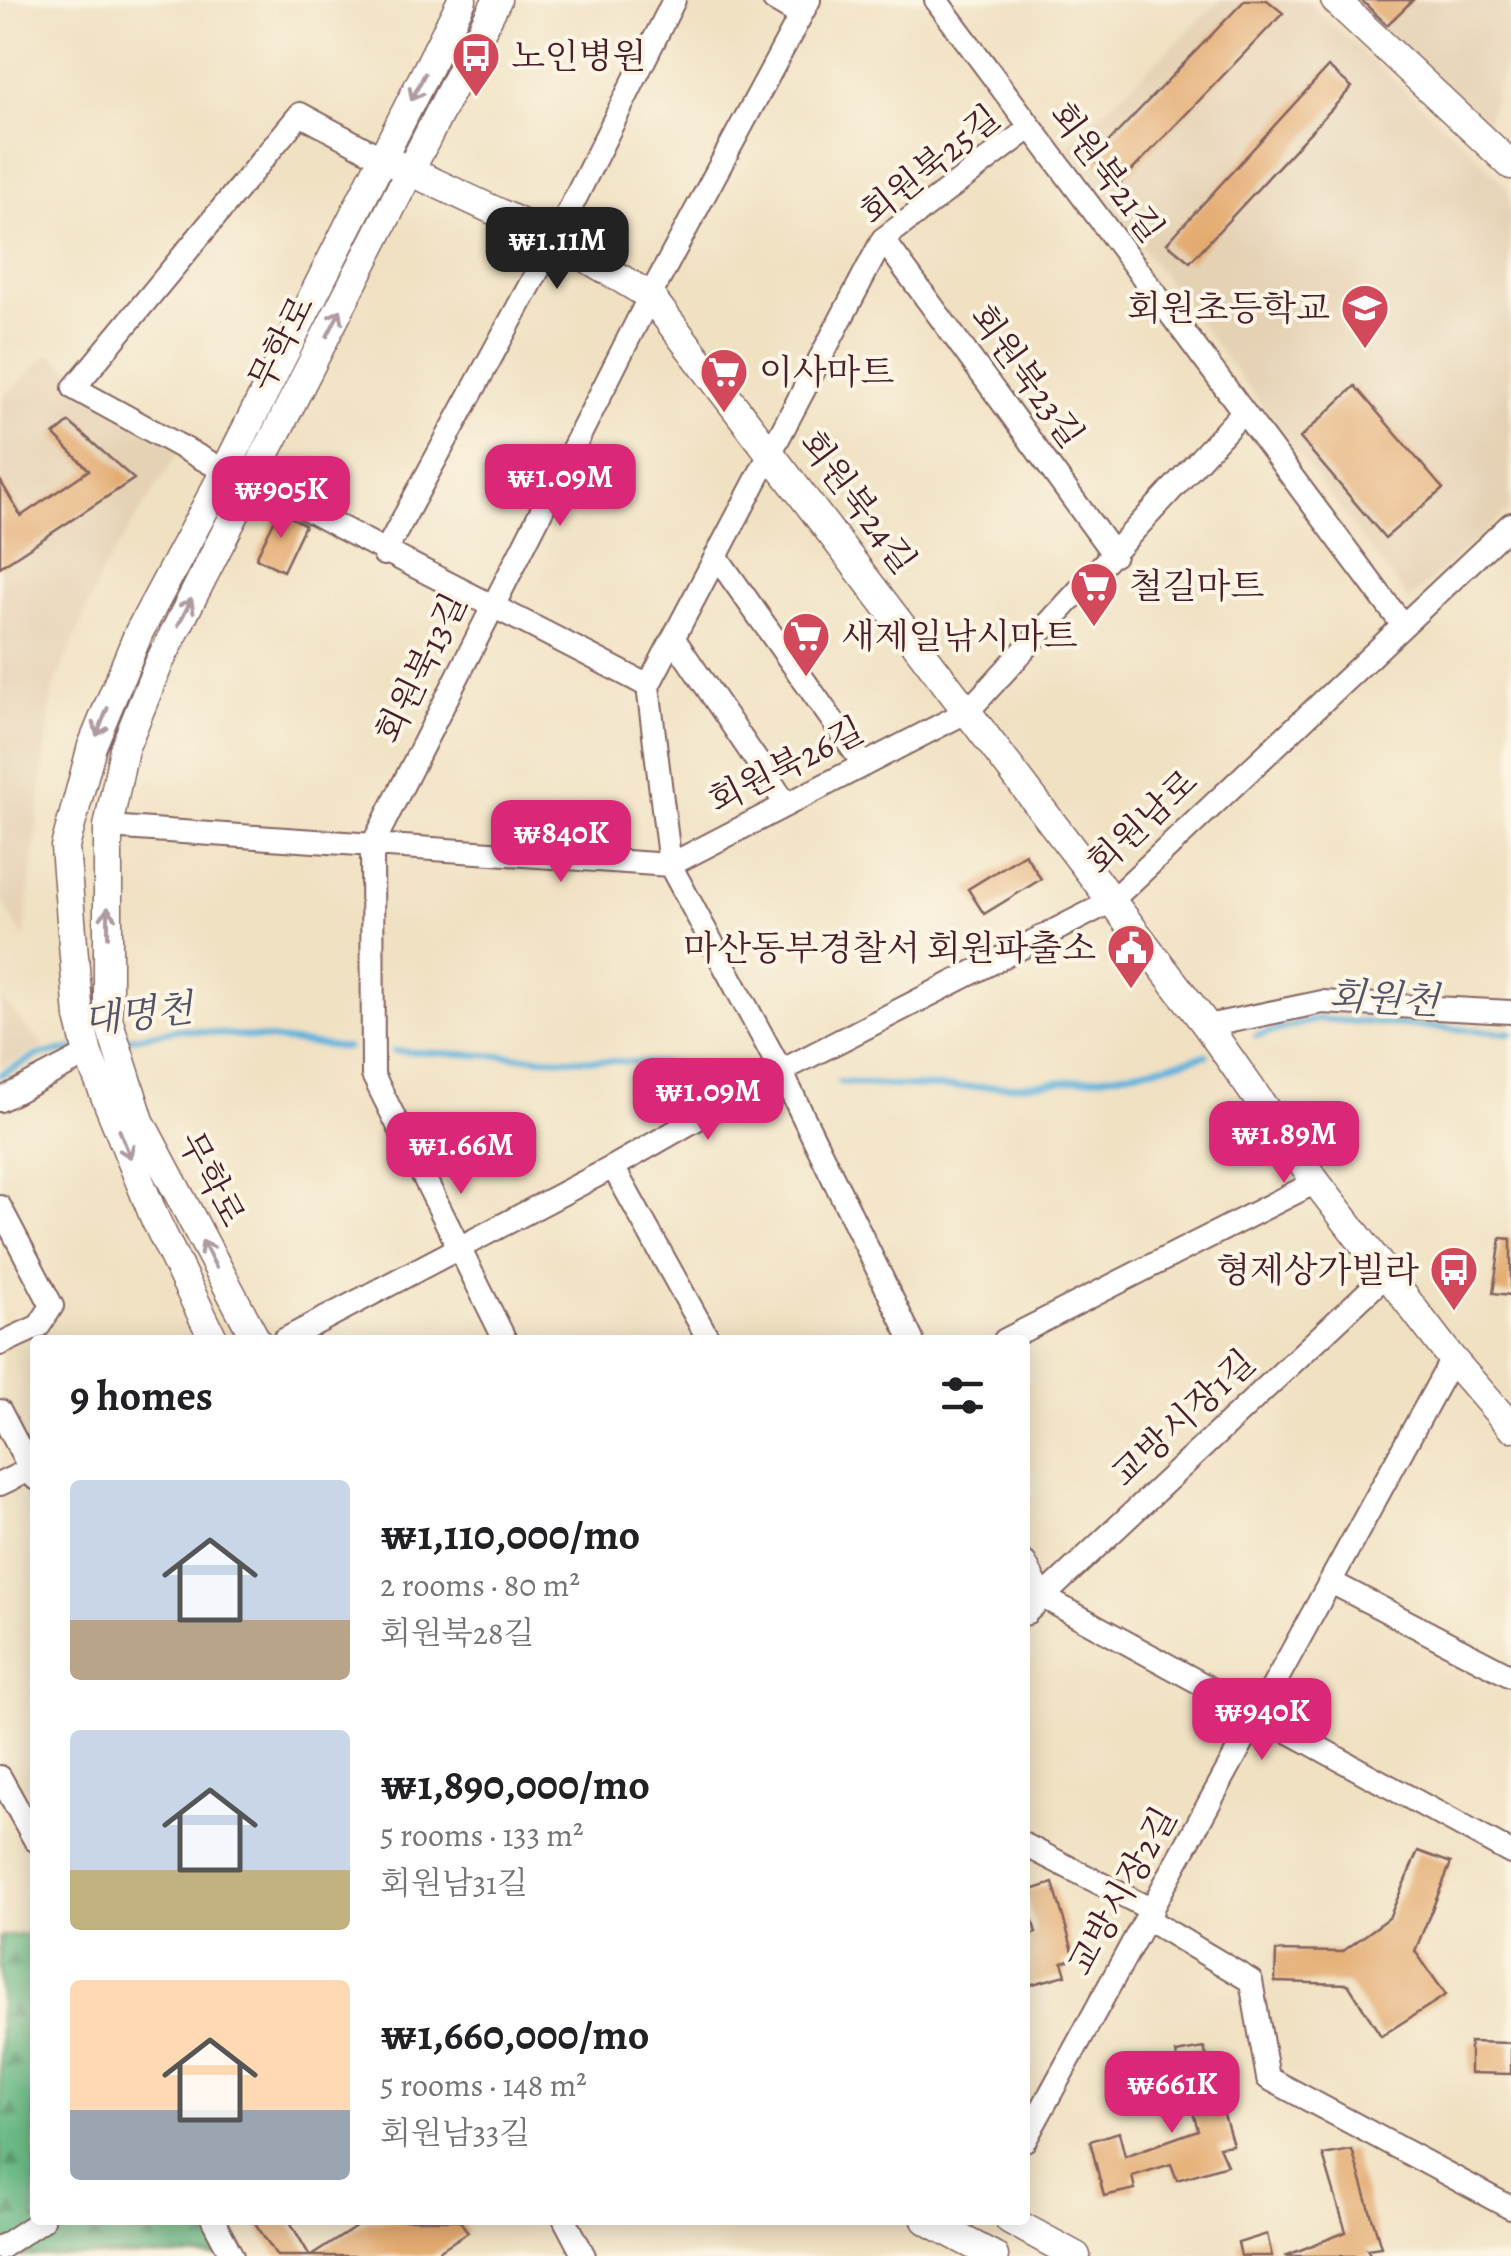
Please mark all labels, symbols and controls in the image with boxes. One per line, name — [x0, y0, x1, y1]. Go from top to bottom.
bus stop icon: 노인병원 — [450, 30, 502, 98]
place label: 노인병원 — [511, 32, 646, 80]
one-way arrow — [408, 72, 427, 101]
street label: 회원북21길 — [1039, 92, 1175, 252]
street label: 회원북25길 — [850, 94, 1010, 236]
pin: ₩1.11M — [476, 207, 638, 292]
text: ₩1.11M — [508, 217, 606, 261]
school or university icon: 회원초등학교 — [1339, 282, 1391, 350]
place label: 회원초등학교 — [1127, 284, 1330, 332]
street label: 무학로 — [237, 287, 325, 399]
street label: 회원북23길 — [959, 295, 1095, 457]
one-way arrow — [324, 308, 344, 338]
supermarket icon: 이사마트 — [698, 346, 750, 414]
place label: 이사마트 — [759, 348, 894, 396]
street label: 회원북24길 — [788, 421, 928, 583]
pin: ₩1.09M — [479, 444, 641, 529]
text: ₩1.09M — [507, 454, 613, 498]
pin: ₩905K — [211, 456, 351, 541]
text: ₩905K — [234, 466, 328, 510]
supermarket icon: 철길마트 — [1068, 560, 1120, 628]
place label: 철길마트 — [1129, 562, 1264, 610]
street label: 회원북13길 — [364, 585, 478, 751]
one-way arrow — [176, 597, 195, 627]
supermarket icon: 새제일낚시마트 — [780, 610, 832, 678]
place label: 새제일낚시마트 — [841, 612, 1078, 660]
street label: 회원북26길 — [700, 705, 872, 825]
one-way arrow — [91, 706, 109, 737]
street label: 회원남로 — [1076, 758, 1208, 886]
pin: ₩840K — [491, 800, 631, 885]
text: ₩840K — [513, 810, 609, 854]
one-way arrow — [98, 906, 118, 938]
public building icon: 마산동부경찰서 회원파출소 — [1105, 922, 1157, 990]
place label: 마산동부경찰서 회원파출소 — [683, 924, 1096, 972]
water label: 회원천 — [1328, 969, 1443, 1027]
water label: 대명천 — [80, 981, 198, 1047]
pin: ₩1.09M — [627, 1058, 789, 1143]
text: ₩1.09M — [655, 1068, 761, 1112]
pin: ₩1.89M — [1203, 1101, 1365, 1186]
text: ₩1.89M — [1231, 1111, 1337, 1155]
pin: ₩1.66M — [380, 1112, 542, 1197]
text: ₩1.66M — [408, 1122, 514, 1166]
street label: 무학로 — [167, 1123, 257, 1235]
one-way arrow — [117, 1129, 135, 1159]
one-way arrow — [199, 1240, 219, 1270]
bus stop icon: 형제상가빌라 — [1428, 1244, 1480, 1312]
place label: 형제상가빌라 — [1216, 1246, 1419, 1294]
street label: 교방시장1길 — [1100, 1339, 1266, 1497]
text: 9 homes — [70, 1367, 213, 1424]
icon: filters — [935, 1368, 990, 1423]
text: ₩1,110,000/mo — [380, 1506, 640, 1563]
icon: home — [150, 1520, 270, 1640]
text: 2 rooms · 80 m² — [380, 1563, 580, 1607]
text: 회원북28길 — [380, 1611, 534, 1655]
pin: ₩940K — [1192, 1678, 1332, 1763]
text: ₩940K — [1214, 1688, 1310, 1732]
text: ₩1,890,000/mo — [380, 1756, 650, 1813]
icon: home — [150, 1770, 270, 1890]
street label: 교방시장2길 — [1056, 1798, 1188, 1984]
text: 5 rooms · 133 m² — [380, 1813, 583, 1857]
text: 회원남31길 — [380, 1861, 528, 1905]
text: ₩1,660,000/mo — [380, 2006, 649, 2063]
icon: home — [150, 2020, 270, 2140]
pin: ₩661K — [1102, 2051, 1242, 2136]
text: ₩661K — [1127, 2061, 1217, 2105]
text: 5 rooms · 148 m² — [380, 2063, 587, 2107]
text: 회원남33길 — [380, 2111, 530, 2155]

